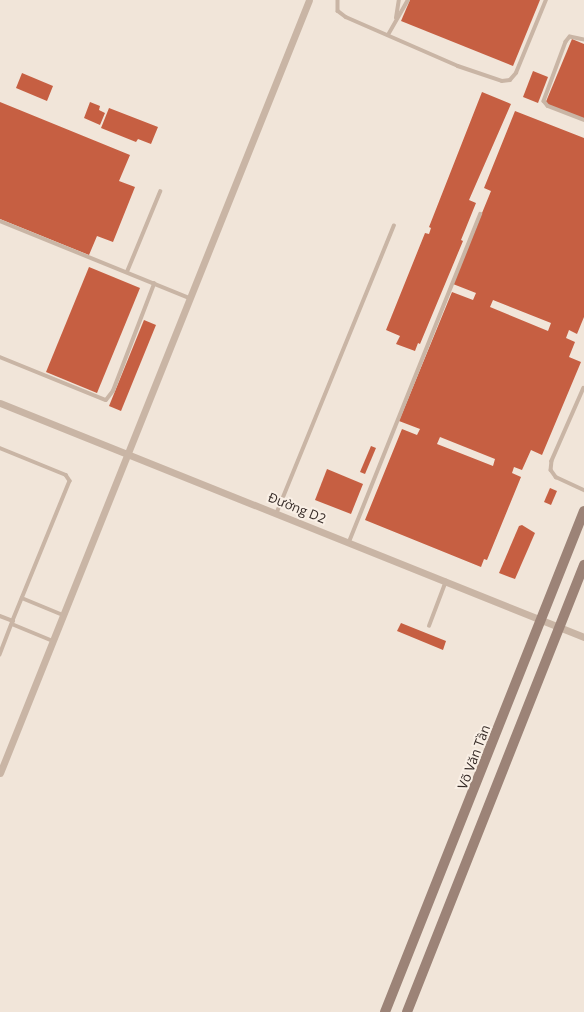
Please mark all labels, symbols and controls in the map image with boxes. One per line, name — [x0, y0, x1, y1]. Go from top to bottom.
street label: Đường D2 — [266, 489, 328, 527]
street label: Võ Văn Tần — [455, 723, 493, 791]

